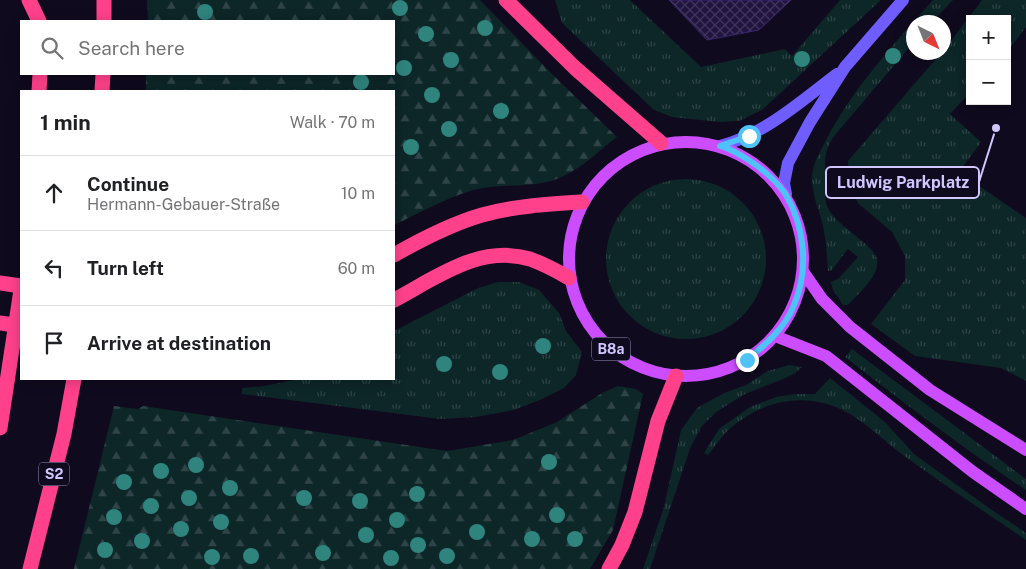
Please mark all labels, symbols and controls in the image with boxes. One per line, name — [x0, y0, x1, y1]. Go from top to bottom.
north arrow — [906, 15, 951, 60]
map controls — [966, 15, 1011, 105]
button: + — [966, 15, 1011, 60]
search box — [20, 20, 395, 75]
icon: search — [38, 34, 66, 62]
text: Search here — [78, 37, 185, 59]
button: − — [966, 60, 1011, 105]
text: 1 min — [40, 110, 91, 135]
text: Walk · 70 m — [290, 113, 375, 132]
route start — [738, 125, 761, 148]
callout: Ludwig Parkplatz — [826, 167, 979, 198]
text: Continue — [87, 173, 169, 195]
text: Ludwig Parkplatz — [837, 173, 969, 192]
icon: ahead — [40, 179, 68, 207]
text: 10 m — [341, 184, 375, 203]
text: Hermann-Gebauer-Straße — [87, 195, 280, 214]
icon: left — [40, 254, 68, 282]
text: Turn left — [87, 257, 164, 279]
text: 60 m — [338, 259, 375, 278]
icon: arrive — [40, 329, 68, 357]
text: Arrive at destination — [87, 332, 271, 354]
road number: B8a — [592, 338, 630, 360]
route end — [736, 349, 759, 372]
road number: S2 — [39, 462, 69, 486]

